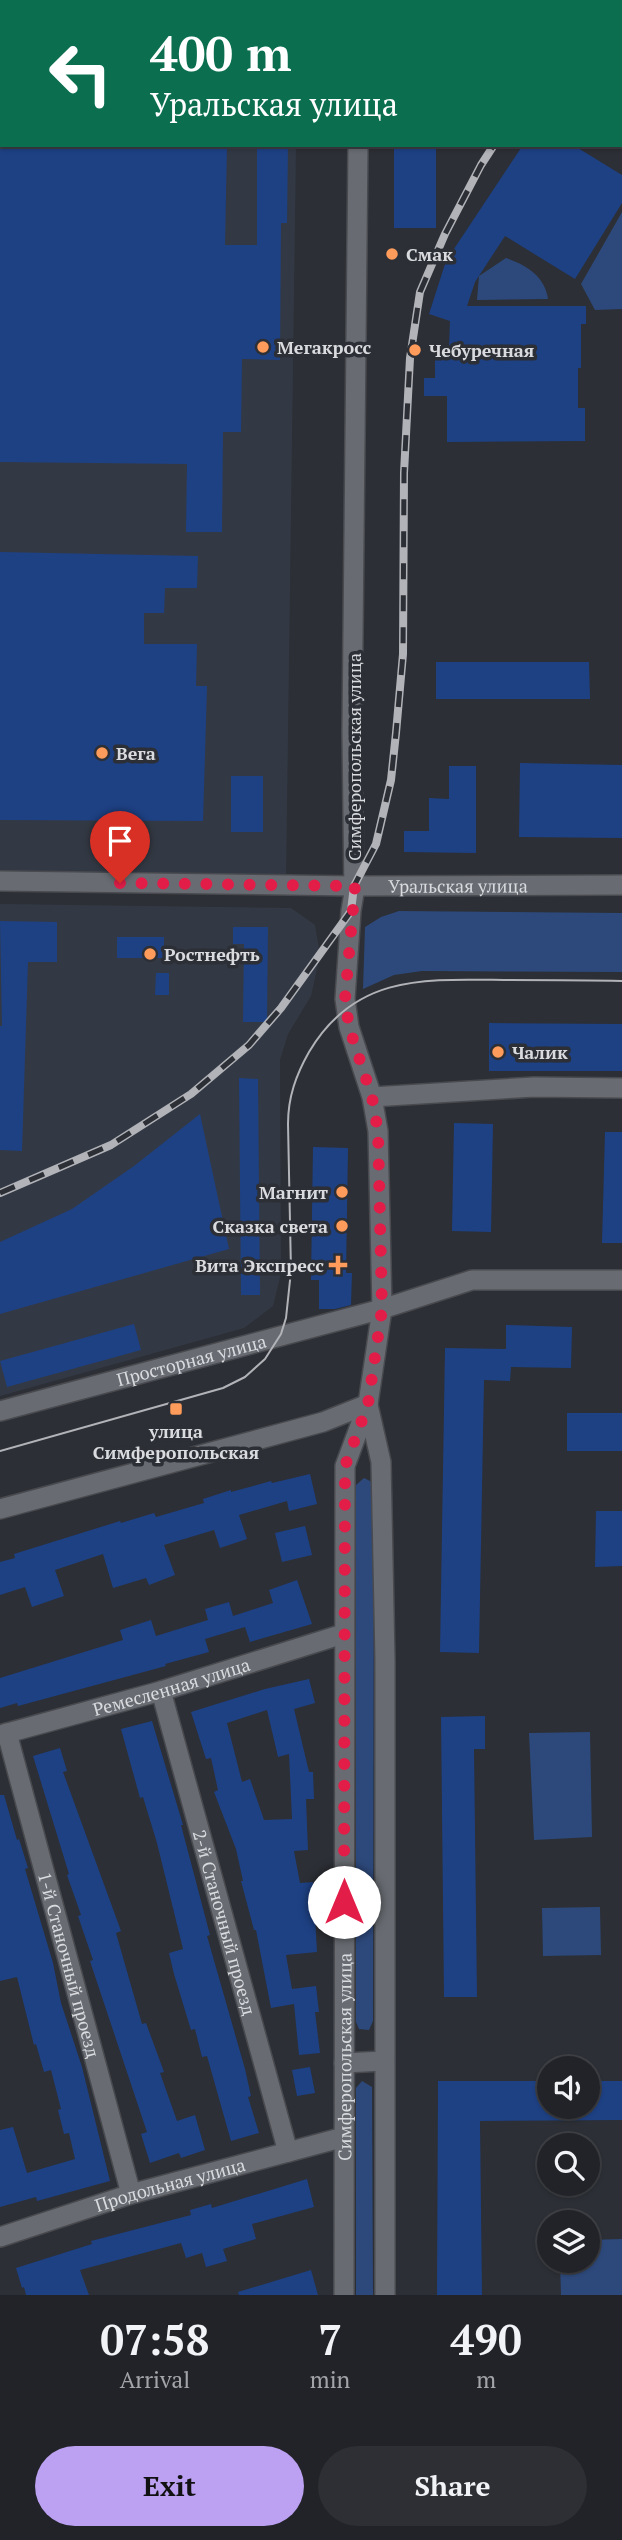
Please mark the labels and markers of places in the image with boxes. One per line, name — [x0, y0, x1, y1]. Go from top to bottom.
place label: Смак — [406, 242, 453, 266]
marker: Смак — [384, 246, 400, 262]
place label: Мегакросс — [277, 335, 372, 359]
place label: Чебуречная — [429, 338, 534, 362]
marker: Мегакросс — [255, 339, 271, 355]
marker: Чебуречная — [407, 342, 423, 358]
place label: Вега — [116, 741, 156, 765]
marker: Вега — [94, 745, 110, 761]
pin — [90, 811, 150, 883]
place label: Ростнефть — [164, 942, 260, 966]
marker: Ростнефть — [142, 946, 158, 962]
place label: Чалик — [512, 1040, 568, 1064]
marker: Чалик — [490, 1044, 506, 1060]
place label: Магнит — [259, 1180, 328, 1204]
marker: Магнит — [334, 1184, 350, 1200]
place label: Сказка света — [213, 1214, 328, 1238]
marker: Сказка света — [334, 1218, 350, 1234]
place label: Вита Экспресс — [195, 1253, 324, 1277]
marker: Вита Экспресс — [330, 1257, 346, 1273]
marker: улица Симферопольская — [168, 1401, 184, 1417]
place label: улица Симферопольская — [93, 1419, 259, 1464]

